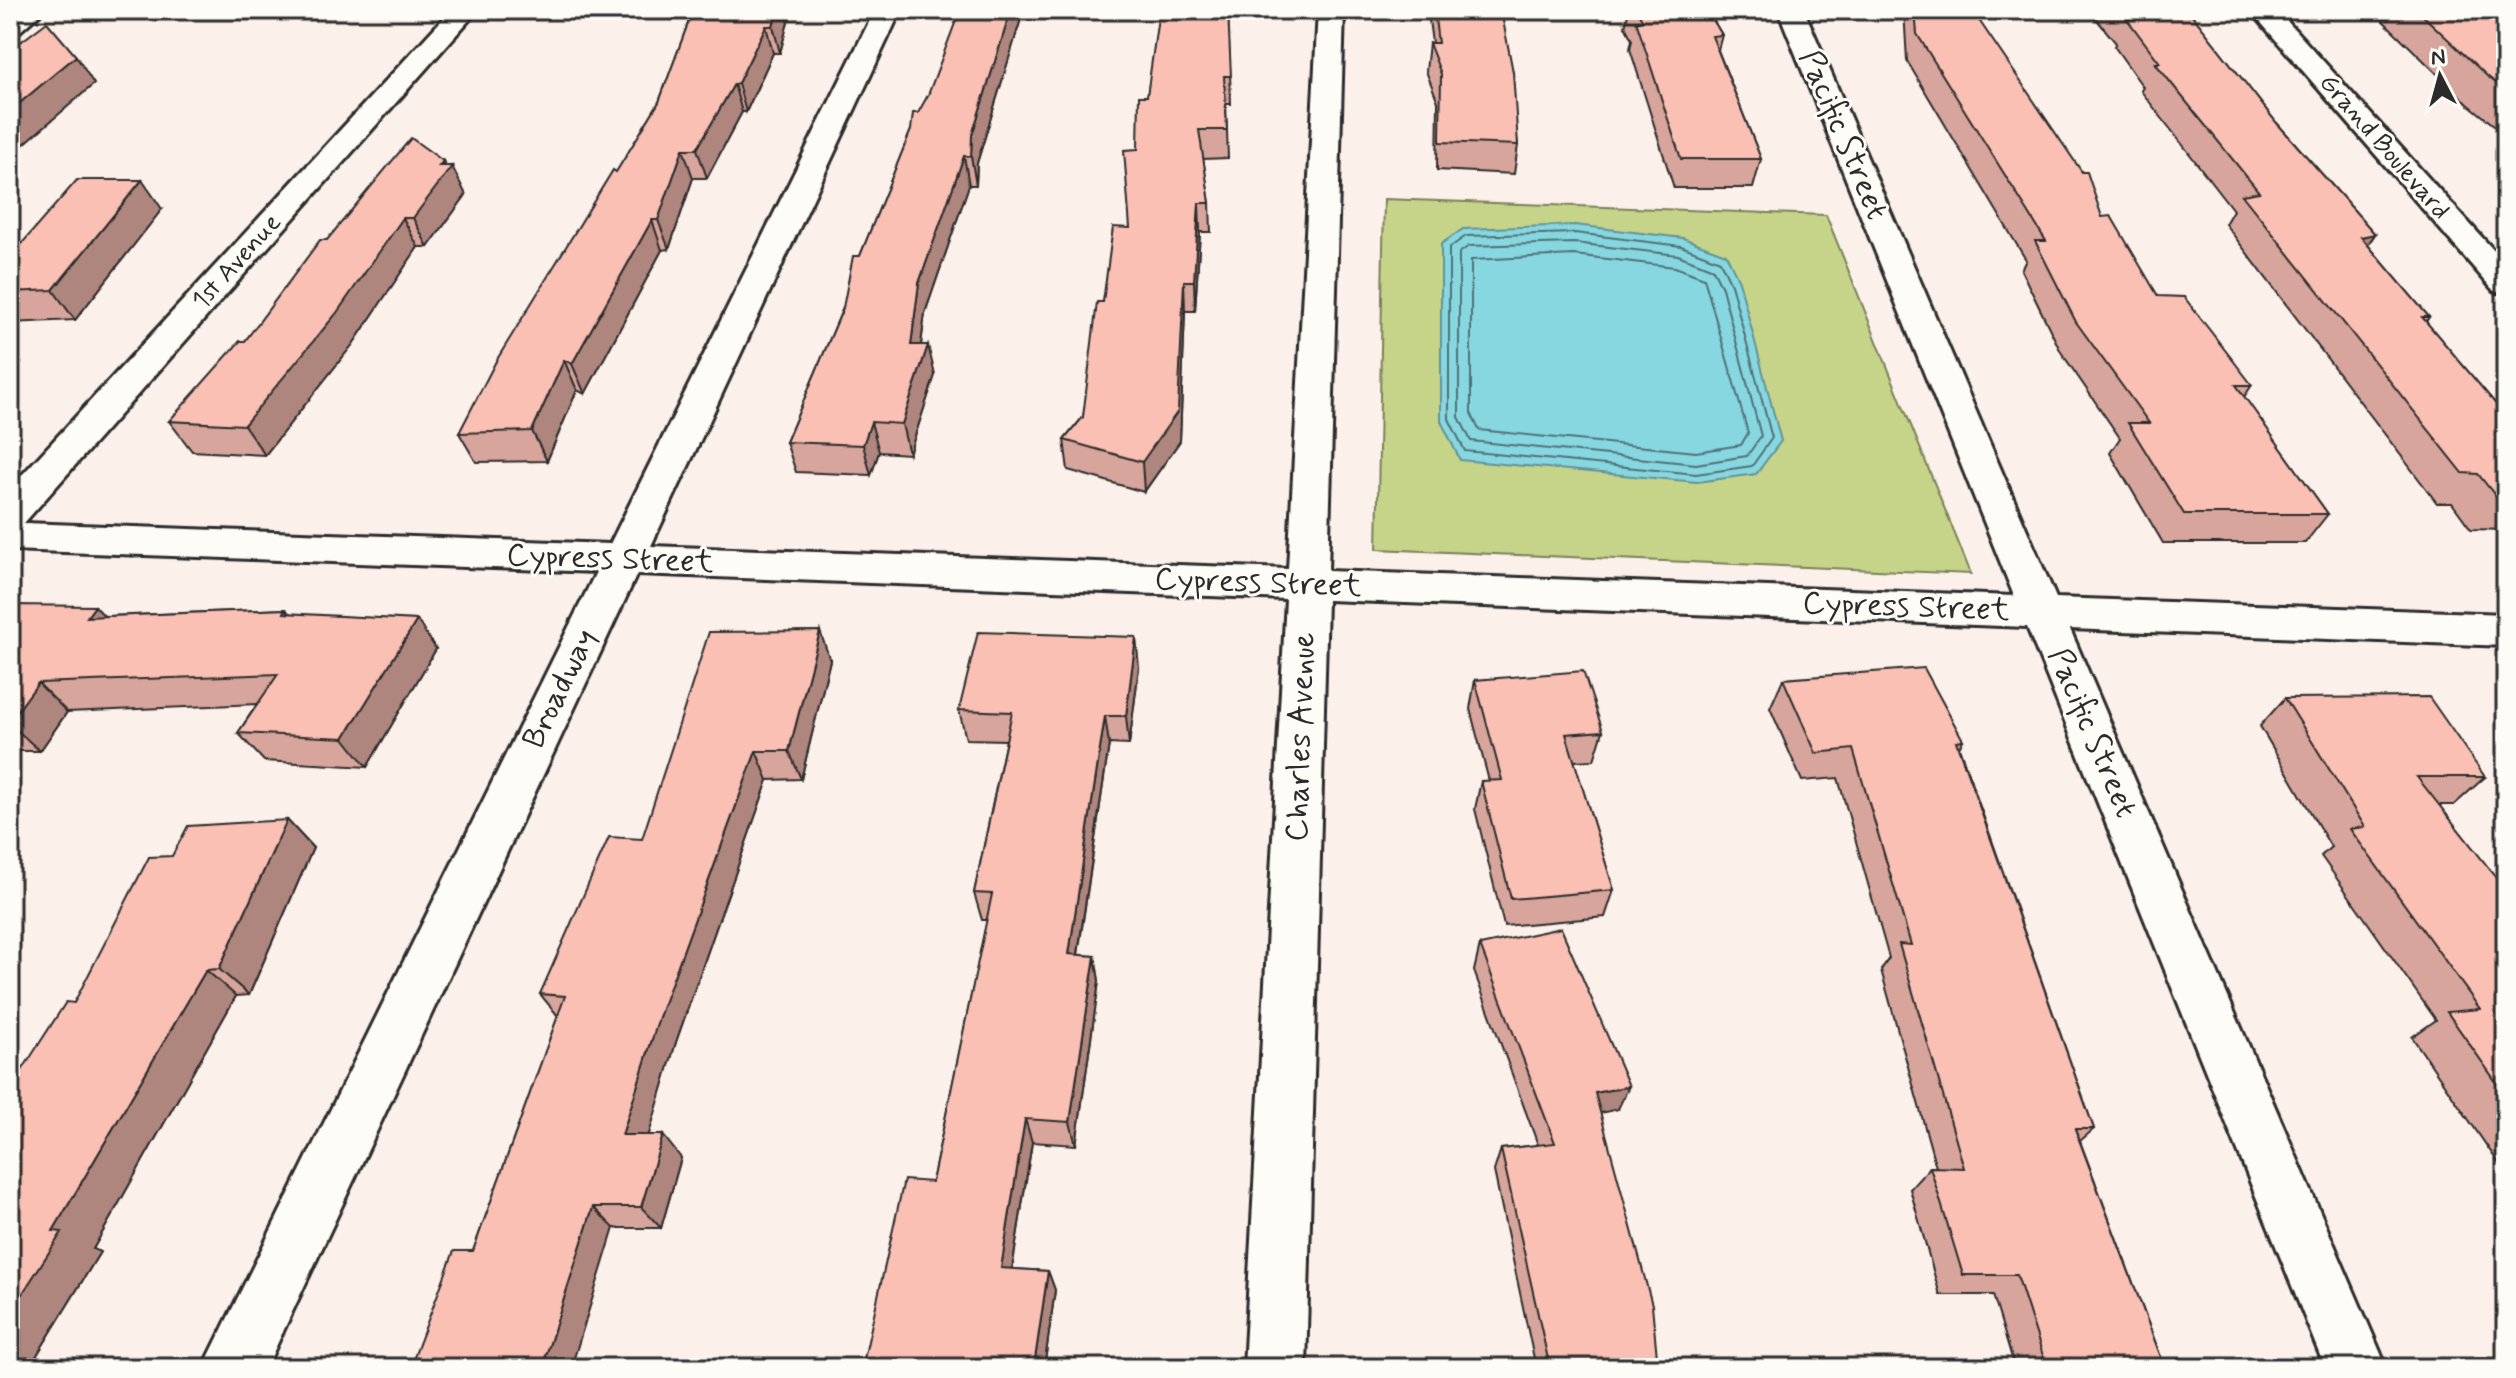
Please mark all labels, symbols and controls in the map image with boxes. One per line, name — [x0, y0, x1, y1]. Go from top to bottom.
north arrow — [2400, 36, 2480, 116]
text: N — [2429, 43, 2447, 73]
street label: Pacific Street — [1788, 44, 1898, 226]
street label: Grand Boulevard — [2311, 67, 2457, 227]
street label: 1st Avenue — [185, 207, 289, 317]
street label: Cypress Street — [506, 534, 714, 584]
street label: Cypress Street — [1154, 558, 1362, 608]
street label: Cypress Street — [1802, 582, 2010, 632]
street label: Broadway — [513, 622, 607, 756]
street label: Charles Avenue — [1276, 632, 1326, 842]
street label: Pacific Street — [2037, 642, 2147, 824]

